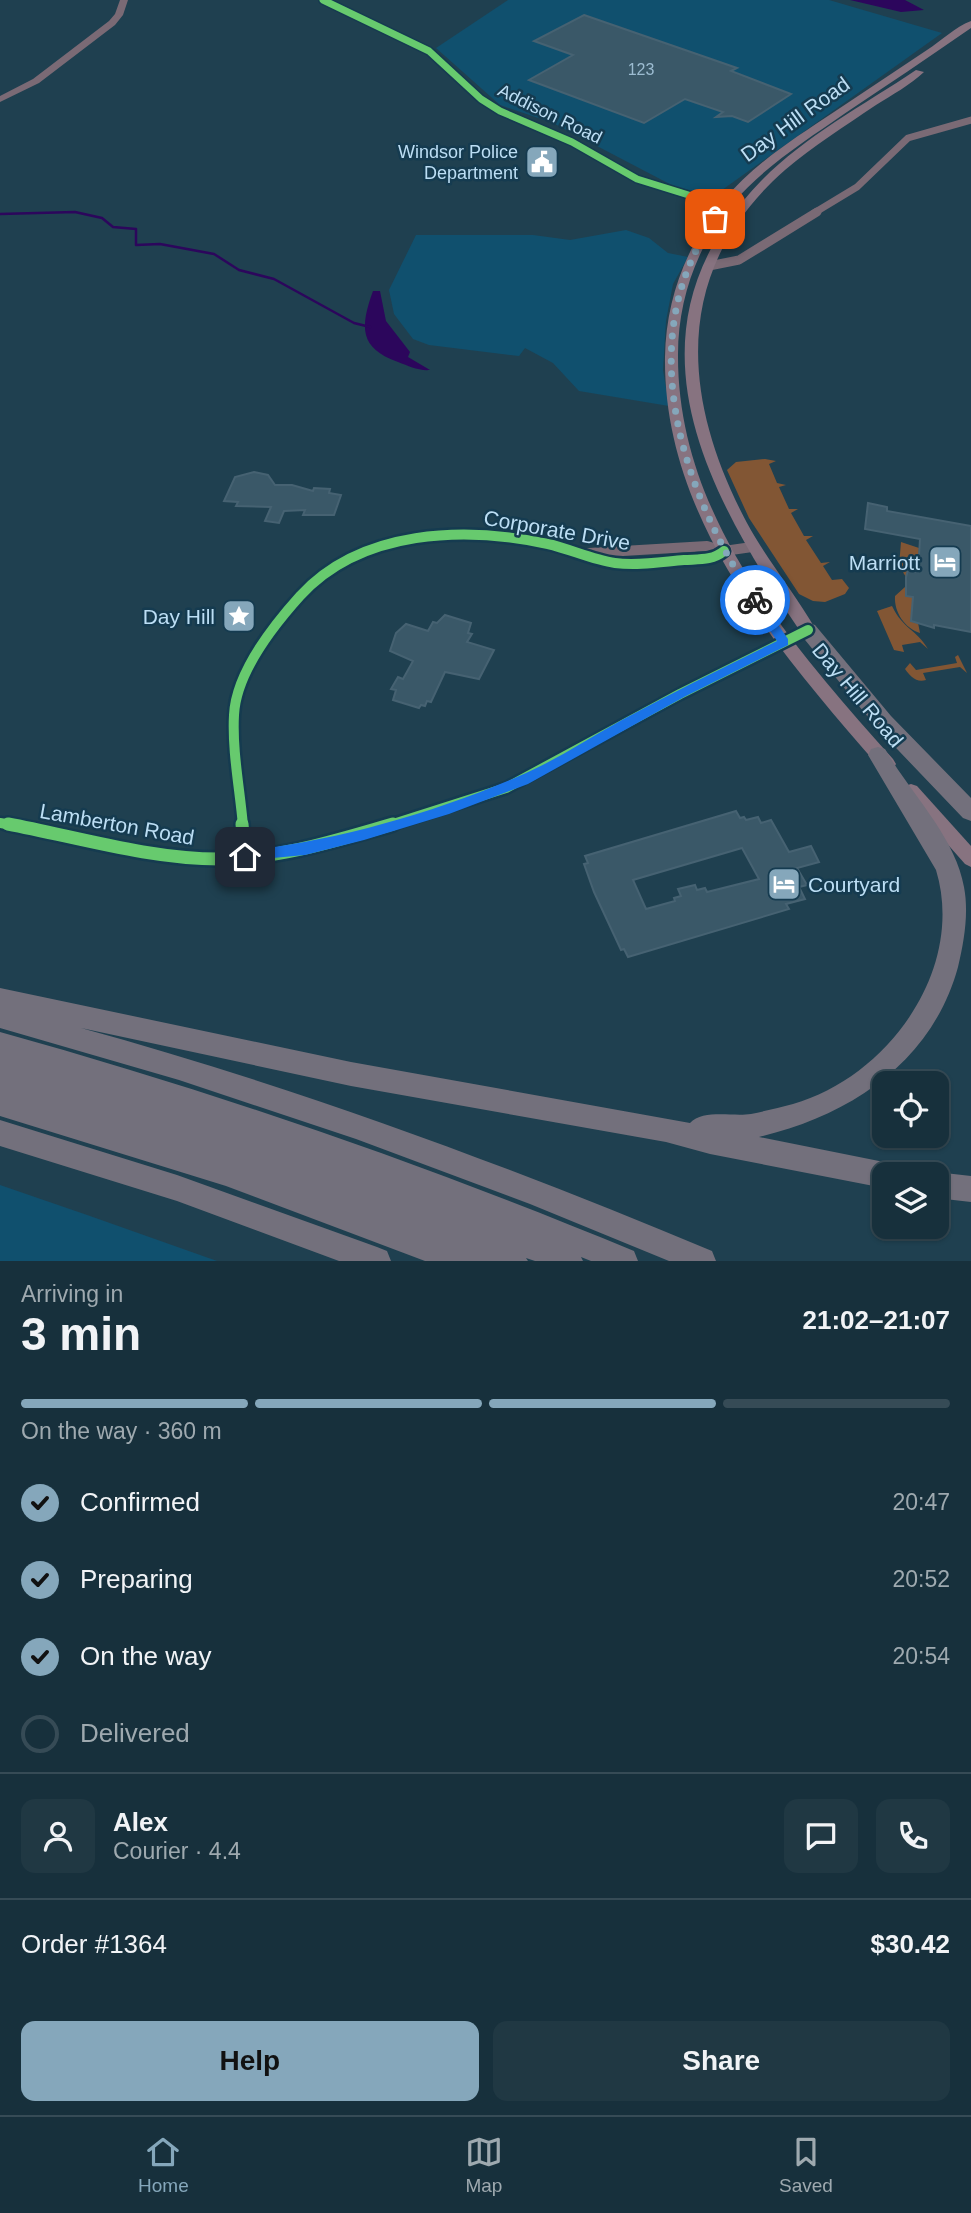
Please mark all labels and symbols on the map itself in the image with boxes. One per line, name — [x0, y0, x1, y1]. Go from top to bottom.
house number: 123 — [628, 61, 654, 78]
street label: Day Hill Road — [736, 72, 854, 166]
street label: Addison Road — [495, 80, 605, 148]
place label: Windsor Police Department — [398, 142, 518, 183]
public building icon: Windsor Police Department — [523, 143, 561, 181]
pin — [685, 189, 745, 249]
street label: Corporate Drive — [482, 506, 632, 554]
hotel icon: Marriott — [926, 543, 964, 581]
place label: Marriott — [849, 551, 920, 574]
courier — [720, 565, 790, 635]
place icon: Day Hill — [220, 597, 258, 635]
place label: Day Hill — [143, 605, 215, 628]
street label: Day Hill Road — [808, 638, 908, 752]
street label: Lamberton Road — [38, 799, 196, 849]
pin — [215, 827, 275, 887]
hotel icon: Courtyard — [765, 865, 803, 903]
place label: Courtyard — [808, 873, 900, 896]

